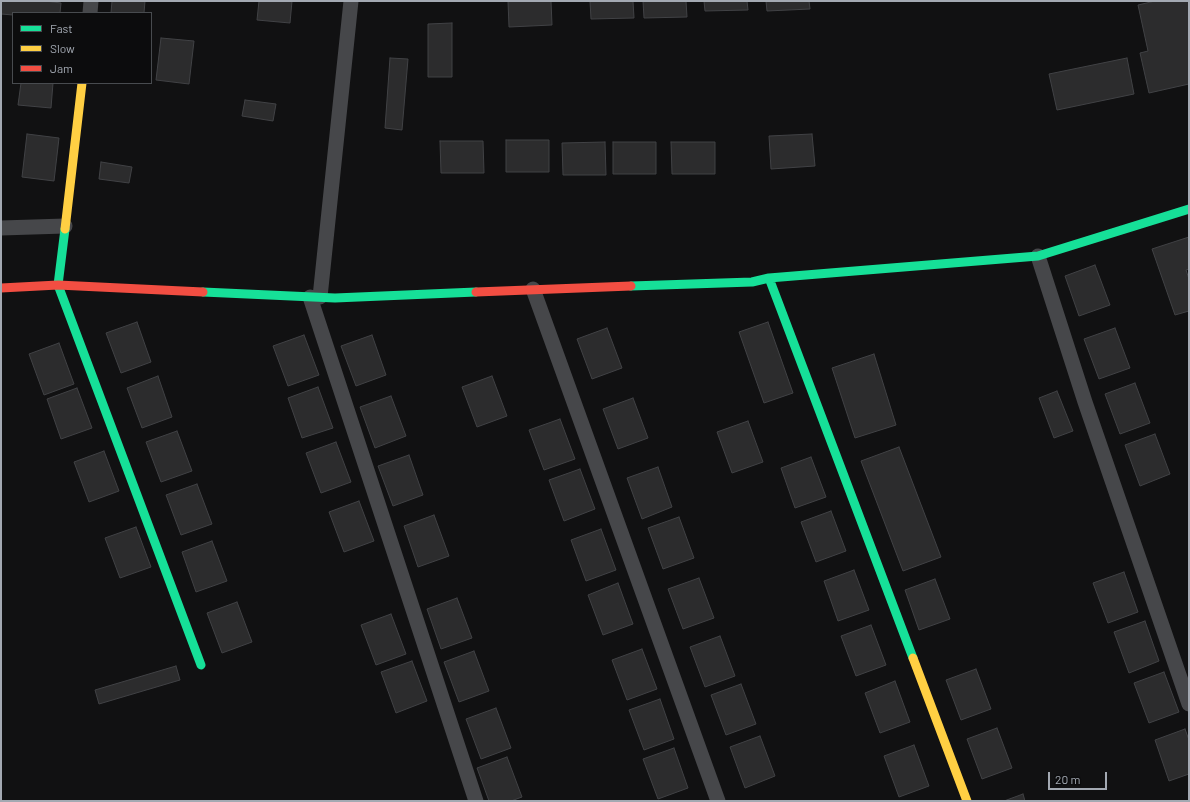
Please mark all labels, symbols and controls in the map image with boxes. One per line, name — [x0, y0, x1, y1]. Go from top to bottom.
legend — [12, 12, 152, 84]
text: Fast — [50, 21, 73, 35]
text: Slow — [50, 41, 75, 55]
text: Jam — [50, 61, 73, 75]
scale bar — [1050, 764, 1109, 790]
text: 20 m — [1055, 772, 1081, 786]

